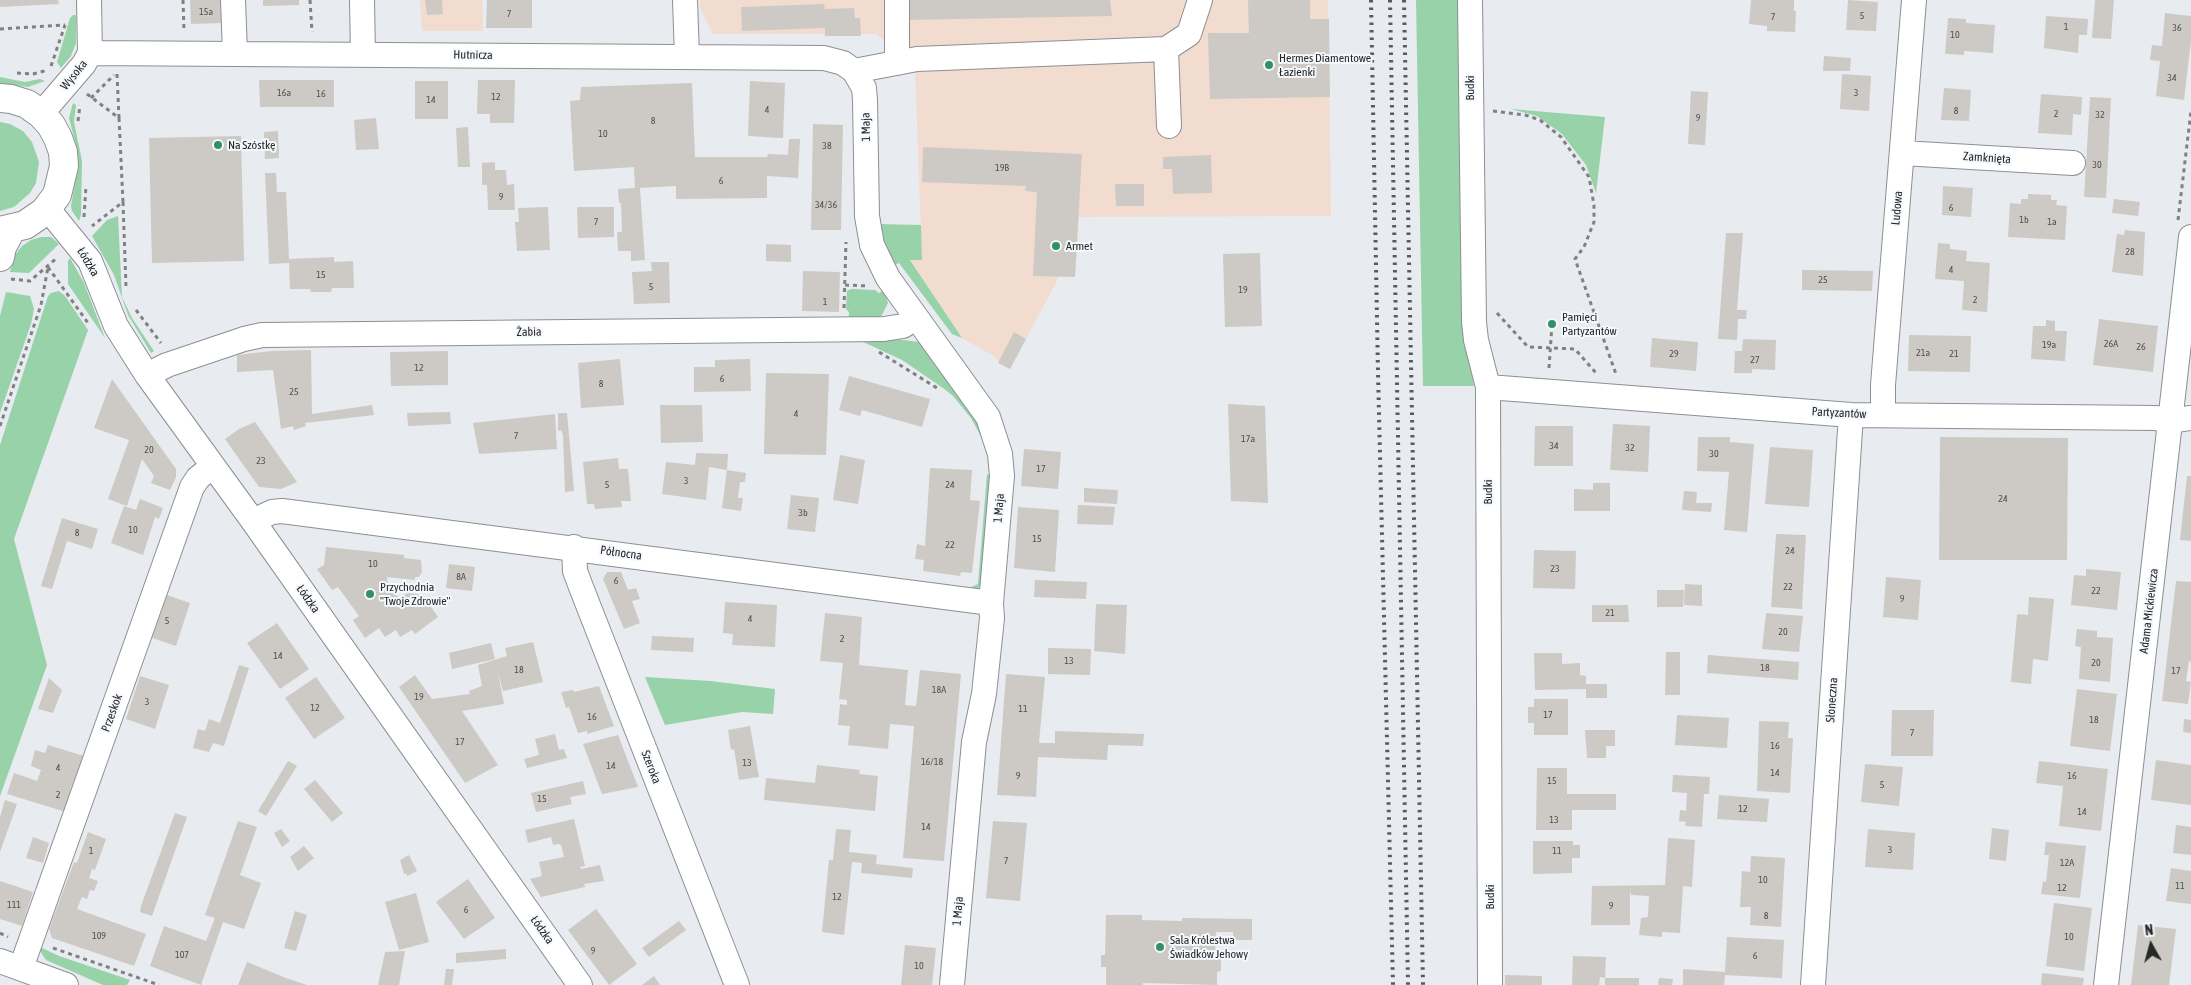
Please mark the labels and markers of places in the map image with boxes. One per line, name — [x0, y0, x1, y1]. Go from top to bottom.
place label: Hermes Diamentowe Łazienki — [1279, 51, 1371, 79]
marker: Hermes Diamentowe Łazienki — [1263, 59, 1275, 71]
place label: Na Szóstkę — [228, 138, 275, 152]
marker: Na Szóstkę — [212, 139, 224, 151]
place label: Armet — [1066, 239, 1093, 253]
marker: Armet — [1050, 240, 1062, 252]
place label: Pamięci Partyzantów — [1562, 310, 1617, 338]
marker: Pamięci Partyzantów — [1546, 318, 1558, 330]
place label: Przychodnia "Twoje Zdrowie" — [380, 580, 450, 608]
marker: Przychodnia "Twoje Zdrowie" — [364, 588, 376, 600]
place label: Sala Królestwa Świadków Jehowy — [1170, 933, 1248, 961]
marker: Sala Królestwa Świadków Jehowy — [1154, 941, 1166, 953]

